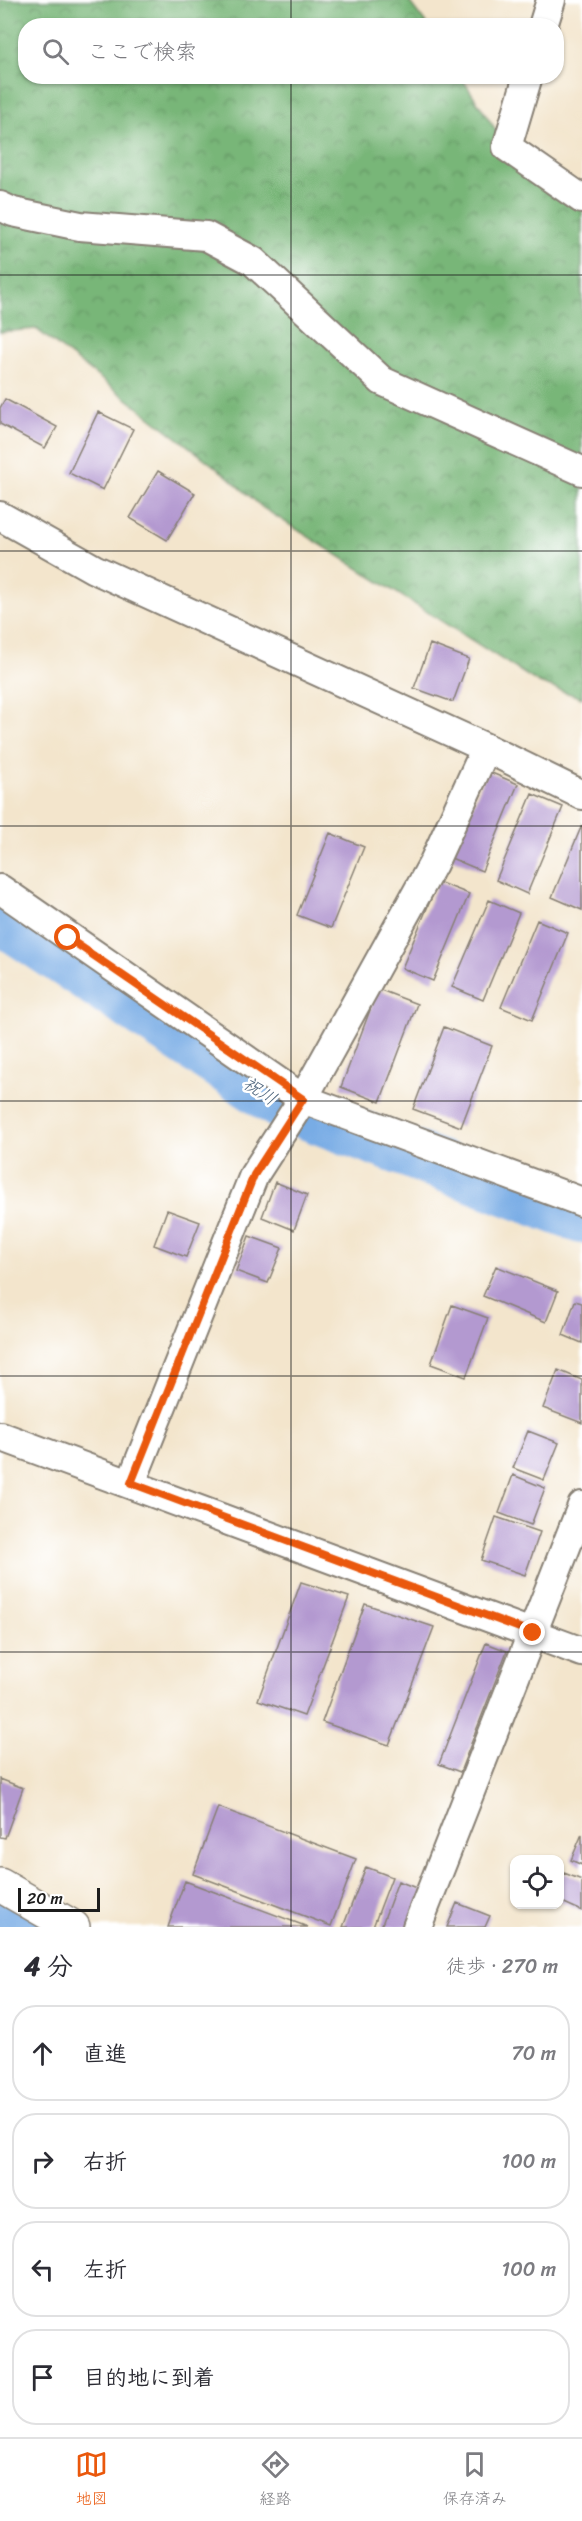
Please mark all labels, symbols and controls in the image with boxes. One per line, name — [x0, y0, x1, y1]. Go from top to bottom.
search box — [18, 18, 564, 84]
text: ここで検索 — [87, 32, 197, 71]
icon: search — [39, 35, 72, 68]
route start — [54, 924, 80, 950]
water label: 祝川 — [236, 1068, 284, 1114]
route end — [519, 1619, 545, 1645]
map controls — [510, 1855, 564, 1909]
button: locate — [510, 1855, 564, 1909]
text: 20 m — [27, 1884, 63, 1913]
scale bar — [18, 1885, 100, 1912]
text: 4 分 — [24, 1943, 73, 1989]
text: 徒歩 · 270 m — [446, 1949, 558, 1984]
text: 直進 — [83, 2034, 127, 2073]
text: 70 m — [511, 2036, 556, 2071]
icon: ahead — [26, 2037, 59, 2070]
text: 右折 — [83, 2142, 127, 2181]
text: 100 m — [502, 2144, 556, 2179]
icon: right — [26, 2145, 59, 2178]
text: 左折 — [83, 2250, 127, 2289]
text: 100 m — [502, 2252, 556, 2287]
icon: left — [26, 2253, 59, 2286]
text: 目的地に到着 — [83, 2358, 215, 2397]
icon: arrive — [26, 2361, 59, 2394]
tab: 地図 — [75, 2448, 108, 2513]
tab: 経路 — [259, 2448, 292, 2513]
tab: 保存済み — [443, 2448, 507, 2513]

